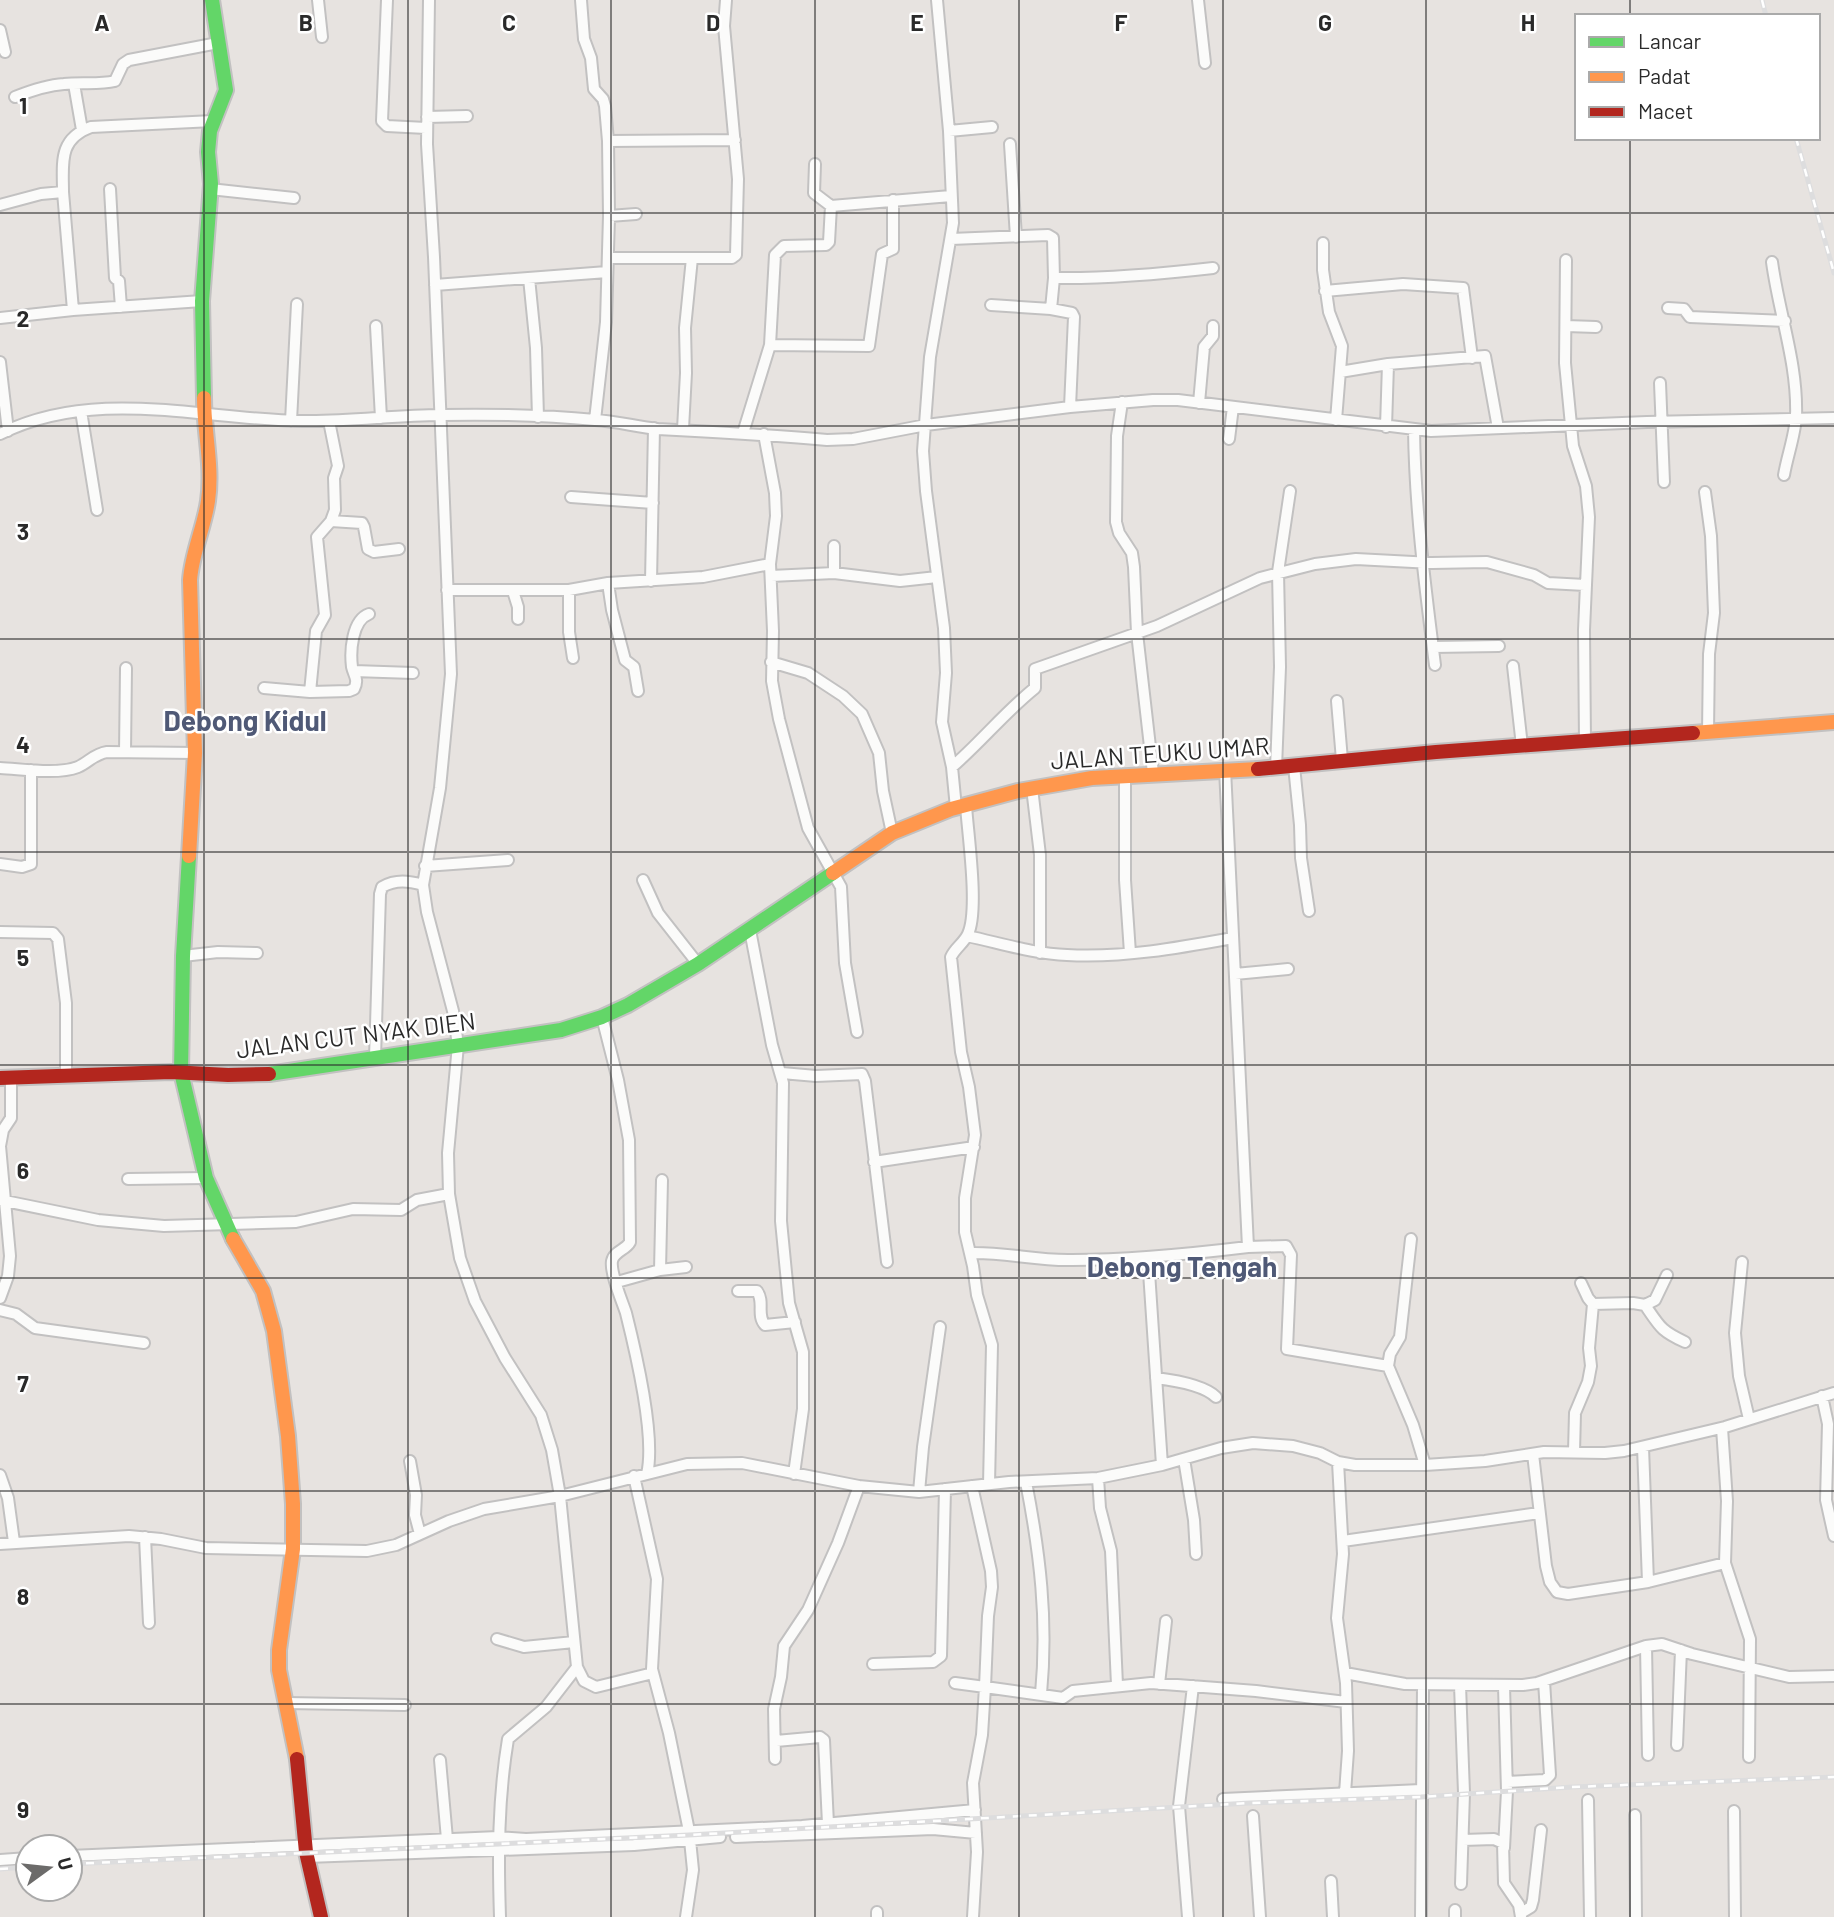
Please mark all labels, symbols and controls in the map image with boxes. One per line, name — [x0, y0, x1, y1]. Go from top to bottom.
text: A — [94, 8, 110, 36]
text: B — [299, 8, 313, 36]
text: C — [502, 8, 516, 36]
text: D — [706, 8, 720, 36]
text: E — [910, 8, 924, 36]
text: F — [1115, 8, 1128, 36]
text: G — [1318, 8, 1332, 36]
text: H — [1521, 8, 1535, 36]
legend — [1575, 14, 1820, 140]
text: Lancar — [1638, 28, 1701, 53]
text: Padat — [1638, 63, 1691, 88]
text: 1 — [19, 91, 27, 119]
text: Macet — [1638, 98, 1693, 123]
text: 2 — [17, 304, 29, 332]
text: 3 — [17, 517, 29, 545]
district label: Debong Kidul — [163, 703, 327, 737]
text: 4 — [16, 730, 30, 758]
street label: JALAN TEUKU UMAR — [1050, 730, 1270, 775]
text: 5 — [17, 943, 29, 971]
street label: JALAN CUT NYAK DIEN — [235, 1005, 477, 1064]
text: 6 — [17, 1156, 29, 1184]
district label: Debong Tengah — [1087, 1249, 1277, 1283]
text: 7 — [17, 1369, 29, 1397]
text: 8 — [17, 1582, 29, 1610]
text: 9 — [17, 1795, 29, 1823]
north arrow — [14, 1833, 84, 1903]
text: U — [53, 1855, 79, 1872]

